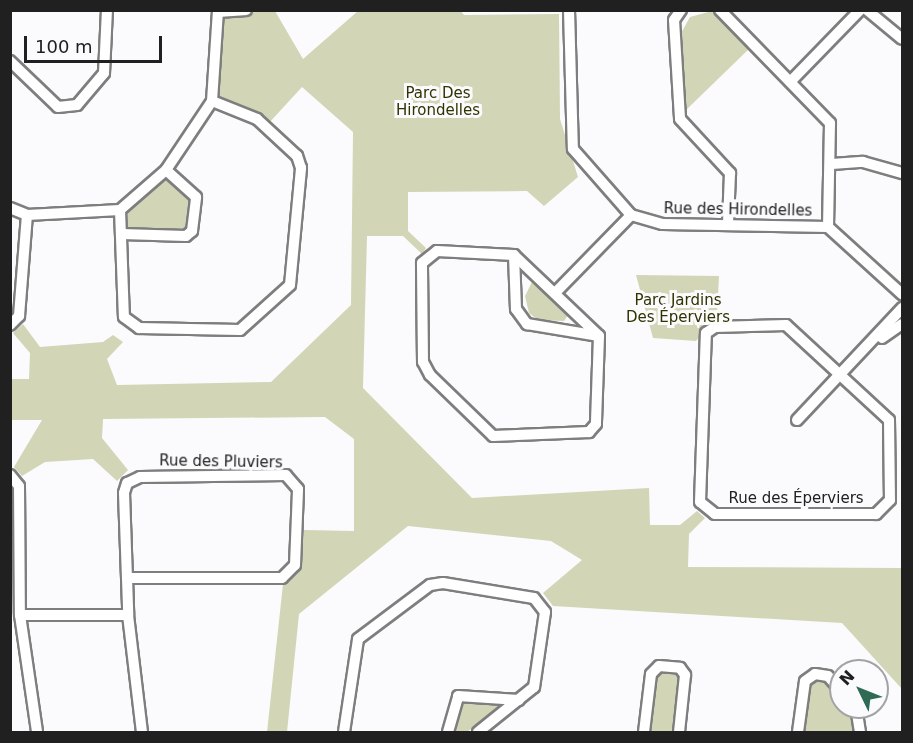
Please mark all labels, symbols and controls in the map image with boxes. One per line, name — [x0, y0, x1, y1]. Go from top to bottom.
scale bar — [27, 24, 165, 62]
text: 100 m — [35, 36, 93, 57]
park label: Parc Des Hirondelles — [396, 84, 480, 119]
street label: Rue des Hirondelles — [664, 200, 812, 220]
park label: Parc Jardins Des Éperviers — [626, 291, 730, 326]
street label: Rue des Pluviers — [159, 452, 283, 472]
street label: Rue des Éperviers — [728, 490, 864, 508]
north arrow — [829, 659, 889, 719]
text: N — [835, 666, 858, 689]

